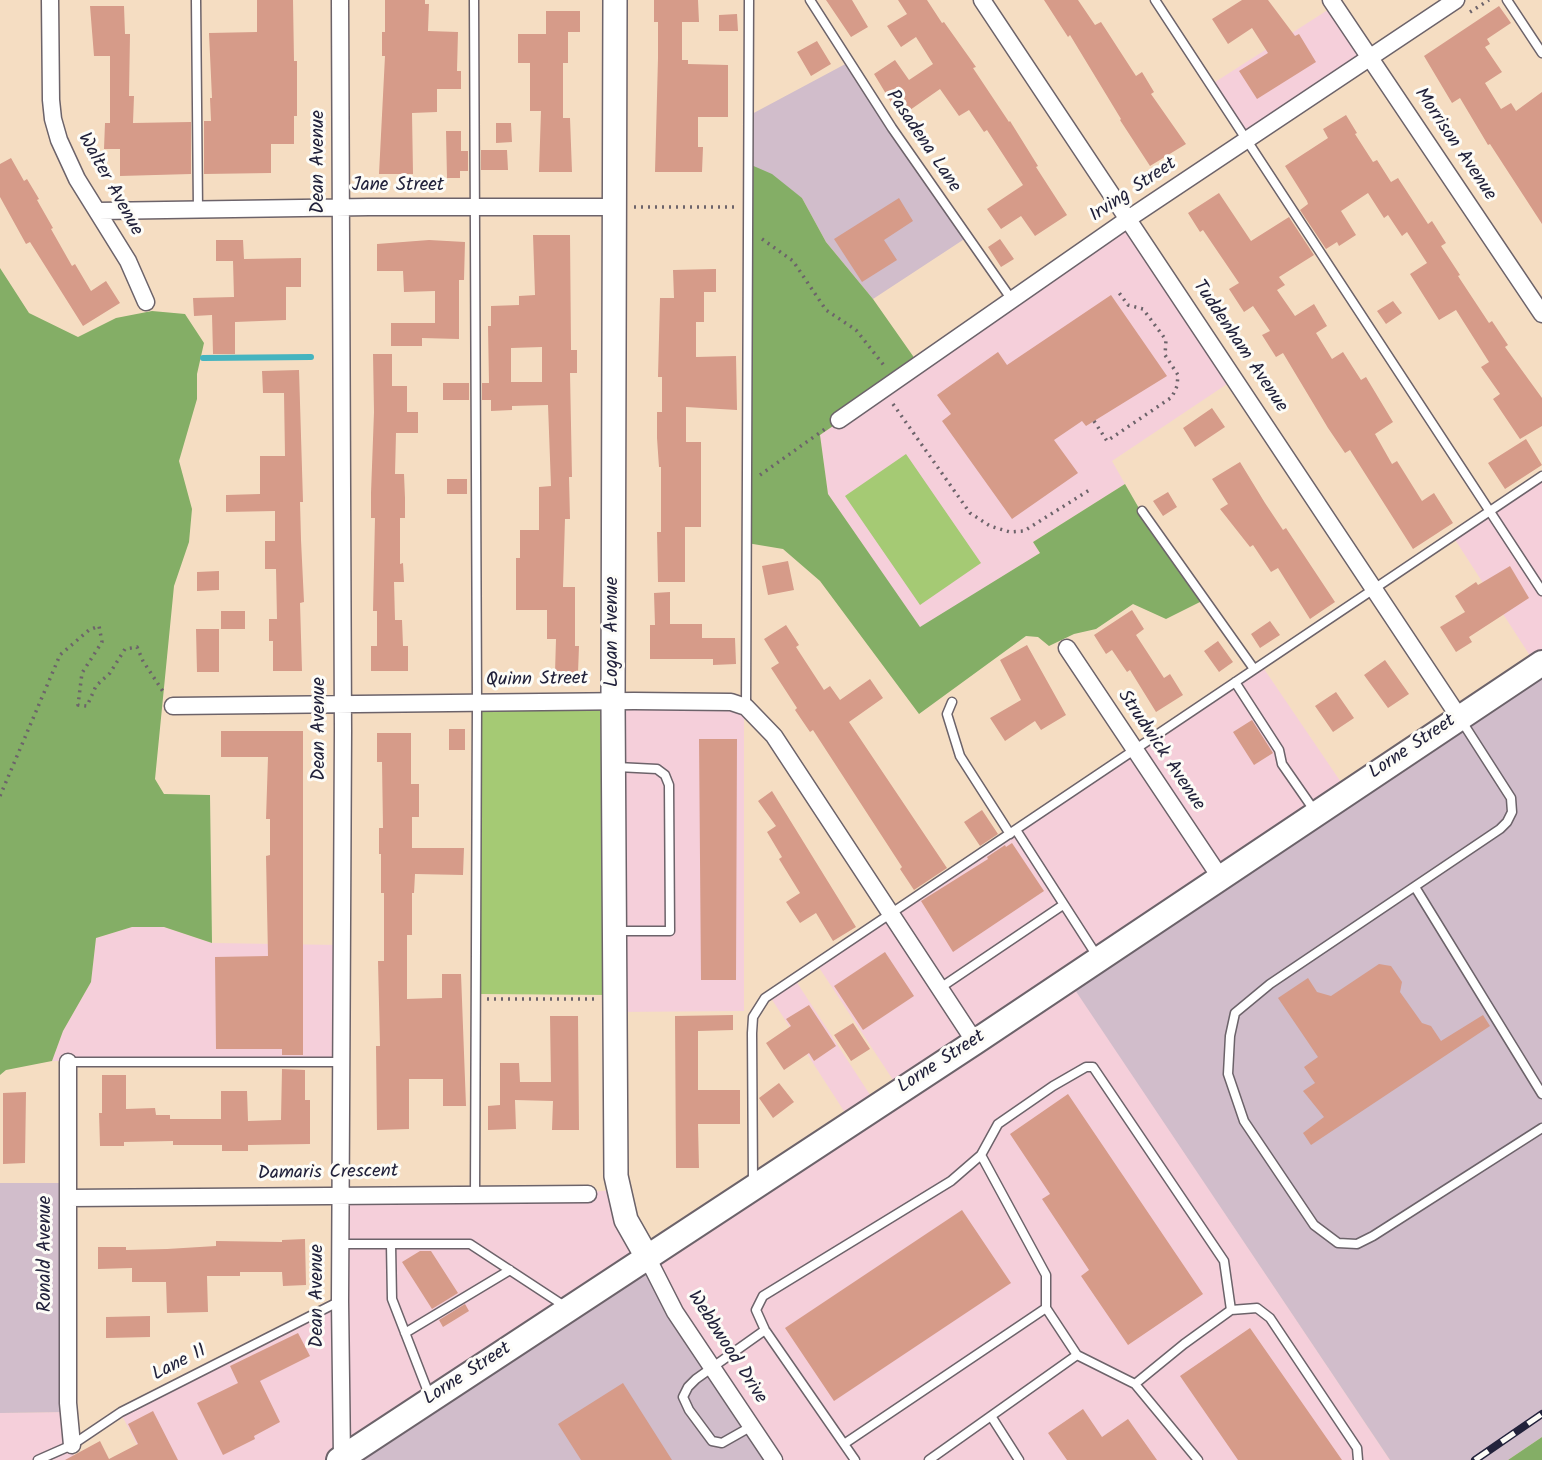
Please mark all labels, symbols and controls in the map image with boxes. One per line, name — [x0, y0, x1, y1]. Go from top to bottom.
street label: Morrison Avenue — [1408, 84, 1500, 206]
street label: Pasadena Lane — [879, 86, 965, 198]
street label: Dean Avenue — [309, 110, 331, 214]
street label: Walter Avenue — [71, 130, 147, 240]
street label: Irving Street — [1086, 154, 1182, 228]
street label: Jane Street — [352, 176, 444, 198]
street label: Tuddenham Avenue — [1186, 276, 1292, 418]
street label: Logan Avenue — [603, 577, 625, 687]
street label: Quinn Street — [486, 669, 588, 693]
street label: Dean Avenue — [310, 677, 332, 781]
street label: Strudwick Avenue — [1111, 686, 1209, 816]
street label: Lorne Street — [1365, 711, 1461, 785]
street label: Lorne Street — [894, 1026, 990, 1100]
street label: Damaris Crescent — [258, 1161, 398, 1187]
street label: Ronald Avenue — [36, 1196, 58, 1312]
street label: Dean Avenue — [308, 1244, 330, 1348]
street label: Webbwood Drive — [681, 1287, 771, 1409]
street label: Lorne Street — [420, 1338, 516, 1412]
street label: Lane 11 — [149, 1341, 211, 1387]

